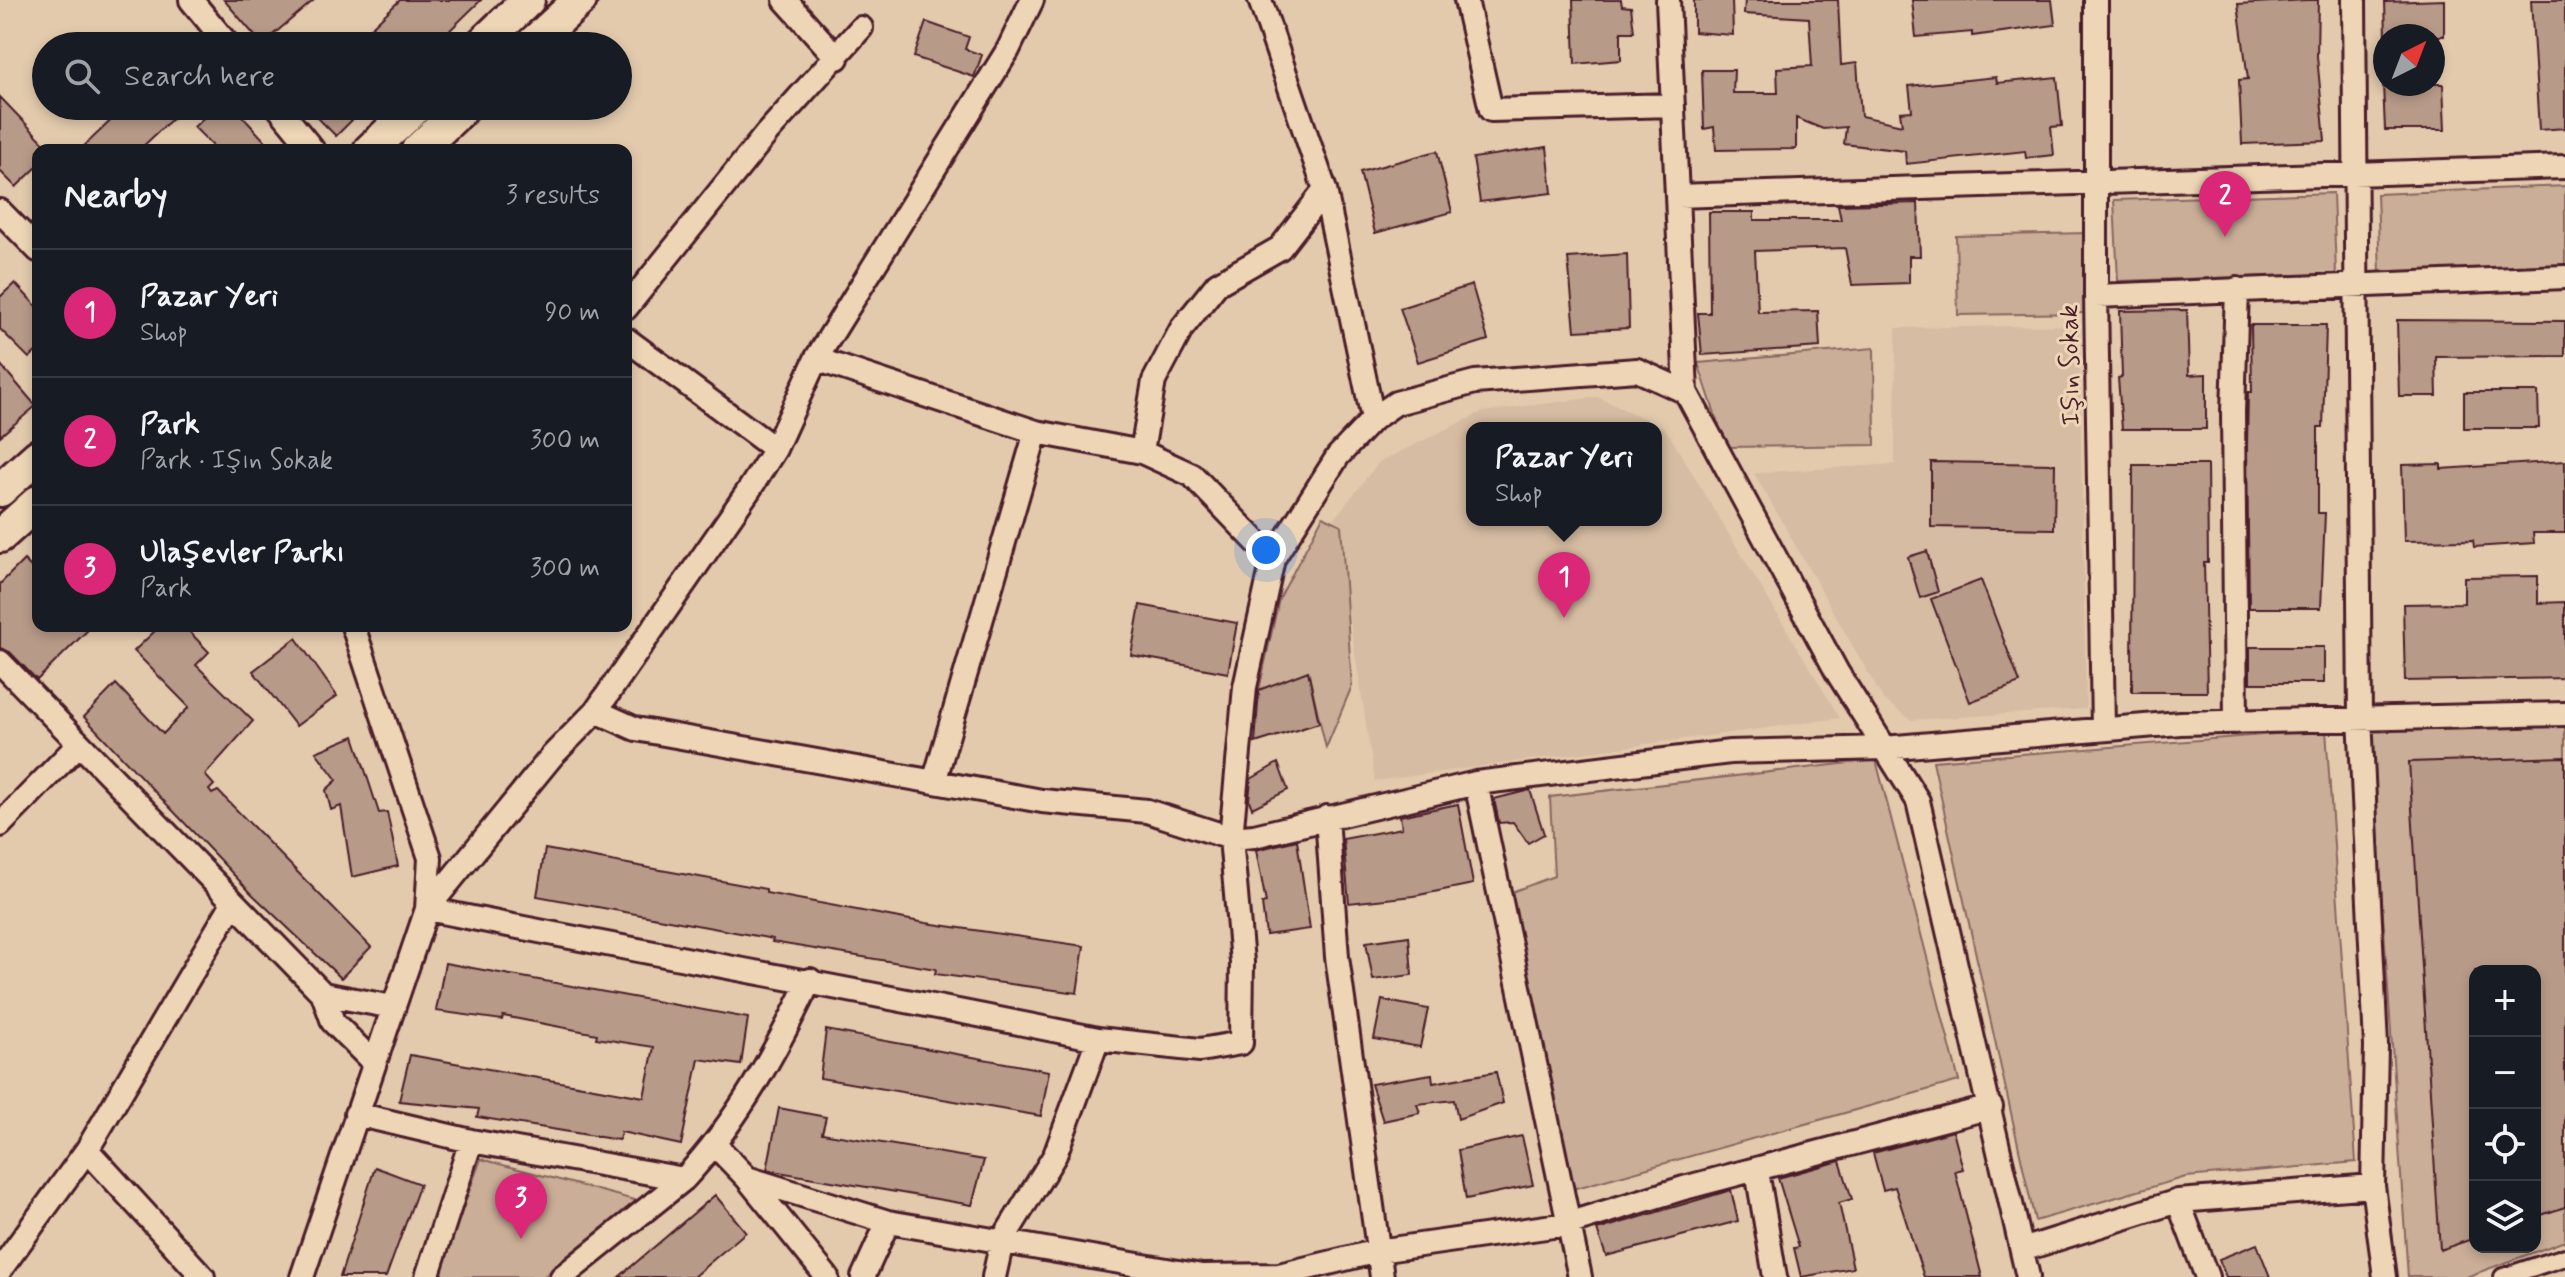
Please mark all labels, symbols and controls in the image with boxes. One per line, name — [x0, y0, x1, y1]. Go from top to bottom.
north arrow — [2373, 24, 2445, 96]
search box — [32, 32, 632, 120]
icon: search — [60, 54, 104, 98]
text: Search here — [124, 57, 275, 96]
pin: 2 — [2199, 171, 2251, 237]
text: Nearby — [64, 174, 168, 219]
text: 3 results — [506, 179, 600, 213]
text: Pazar Yeri — [140, 277, 278, 316]
text: 1 — [84, 296, 96, 330]
text: 90 m — [545, 296, 600, 330]
street label: Işın Sokak — [2053, 304, 2089, 426]
text: Shop — [140, 316, 188, 350]
text: Park — [140, 405, 200, 444]
popup — [1466, 422, 1662, 526]
text: 2 — [84, 424, 96, 458]
text: 300 m — [530, 424, 600, 458]
text: Pazar Yeri — [1495, 438, 1633, 477]
text: Park · Işın Sokak — [140, 444, 333, 478]
text: Shop — [1495, 477, 1543, 511]
your location — [1246, 530, 1286, 570]
text: Ulaşevler Parkı — [140, 533, 345, 572]
text: 3 — [84, 552, 96, 586]
text: 300 m — [530, 552, 600, 586]
pin: 1 — [1538, 552, 1590, 618]
text: Park — [140, 572, 192, 606]
map controls — [2469, 965, 2541, 1253]
button: + — [2469, 965, 2541, 1037]
button: − — [2469, 1037, 2541, 1109]
button: locate — [2469, 1109, 2541, 1181]
pin: 3 — [495, 1173, 547, 1239]
button: layers — [2469, 1181, 2541, 1253]

